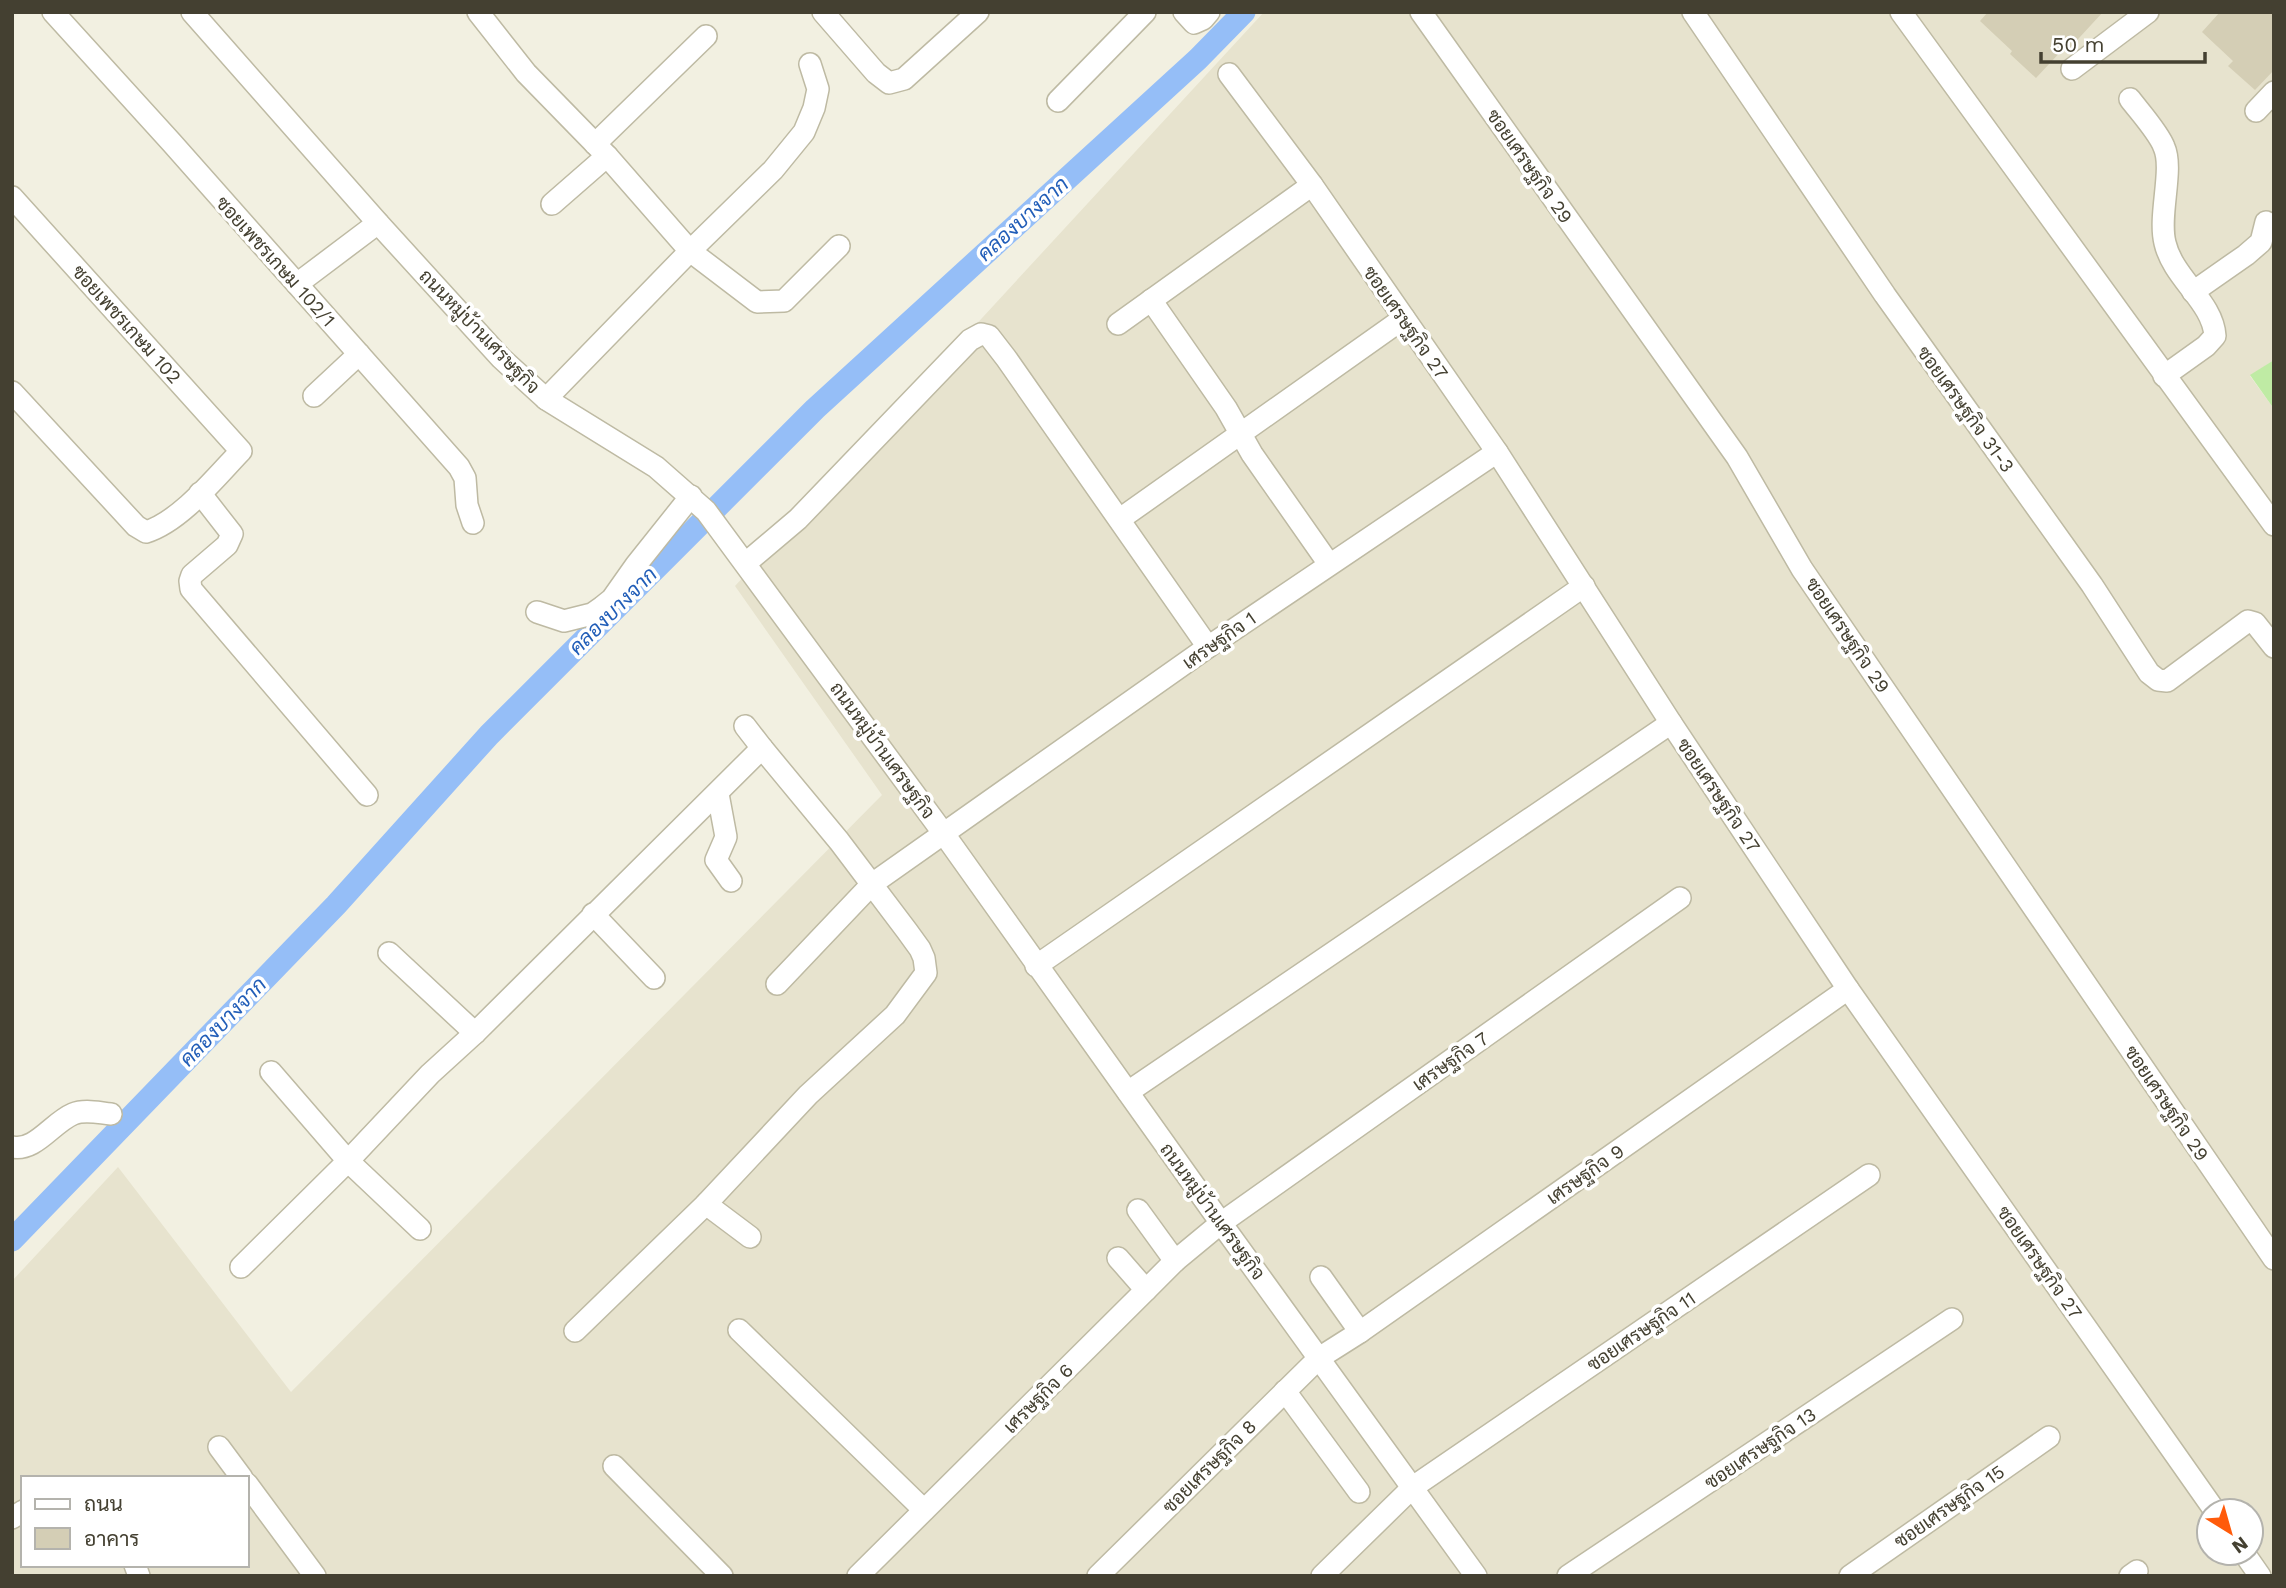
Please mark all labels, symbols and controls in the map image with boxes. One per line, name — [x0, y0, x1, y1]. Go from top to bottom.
scale bar — [2041, 21, 2206, 65]
text: 50 m — [2052, 32, 2104, 57]
street label: ซอยเศรษฐกิจ 29 — [1481, 105, 1577, 228]
water label: คลองบางจาก — [972, 171, 1073, 266]
street label: ซอยเพชรเกษม 102/1 — [211, 191, 340, 331]
street label: ซอยเพชรเกษม 102 — [67, 260, 186, 388]
street label: ซอยเศรษฐกิจ 27 — [1357, 261, 1453, 384]
street label: ถนนหมู่บ้านเศรษฐกิจ — [413, 264, 545, 400]
street label: ซอยเศรษฐกิจ 31-3 — [1911, 342, 2019, 477]
water label: คลองบางจาก — [564, 562, 662, 660]
street label: ซอยเศรษฐกิจ 29 — [1800, 573, 1895, 698]
street label: เศรษฐกิจ 1 — [1178, 607, 1261, 675]
street label: ถนนหมู่บ้านเศรษฐกิจ — [824, 677, 940, 824]
street label: ซอยเศรษฐกิจ 27 — [1671, 734, 1765, 857]
water label: คลองบางจาก — [174, 972, 271, 1071]
street label: เศรษฐกิจ 7 — [1408, 1027, 1493, 1097]
street label: ซอยเศรษฐกิจ 29 — [2119, 1041, 2214, 1166]
street label: ถนนหมู่บ้านเศรษฐกิจ — [1154, 1138, 1270, 1285]
street label: เศรษฐกิจ 9 — [1542, 1139, 1629, 1210]
street label: ซอยเศรษฐกิจ 27 — [1991, 1201, 2087, 1324]
street label: ซอยเศรษฐกิจ 11 — [1583, 1287, 1700, 1377]
street label: เศรษฐกิจ 6 — [999, 1359, 1079, 1439]
street label: ซอยเศรษฐกิจ 13 — [1700, 1403, 1821, 1495]
street label: ซอยเศรษฐกิจ 8 — [1158, 1415, 1262, 1519]
street label: ซอยเศรษฐกิจ 15 — [1890, 1460, 2009, 1554]
legend — [21, 1476, 248, 1567]
text: ถนน — [84, 1491, 123, 1516]
north arrow — [2195, 1497, 2265, 1567]
text: อาคาร — [84, 1526, 140, 1551]
text: N — [2227, 1532, 2252, 1559]

